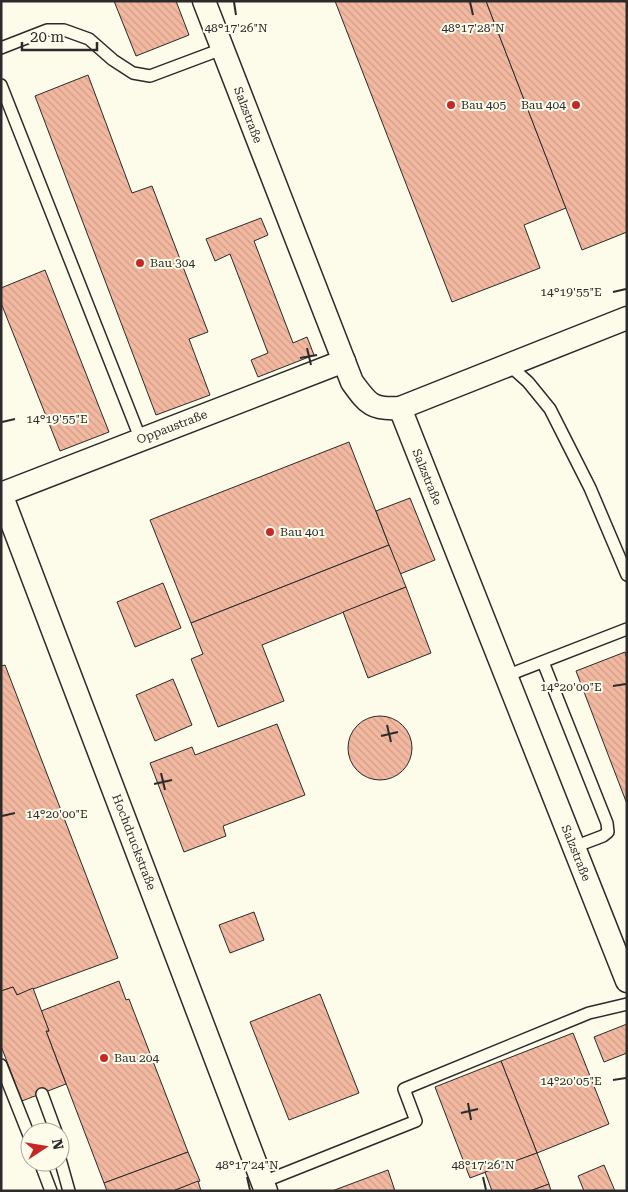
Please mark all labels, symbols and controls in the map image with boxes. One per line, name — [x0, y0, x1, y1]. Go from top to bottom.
scale bar — [22, 20, 98, 52]
text: 48°17'26"N — [204, 21, 268, 35]
text: 48°17'28"N — [441, 21, 505, 35]
text: 20 m — [30, 28, 65, 46]
street label: Salzstraße — [231, 85, 265, 145]
place label: Bau 405 — [461, 98, 506, 112]
place label: Bau 404 — [521, 98, 566, 112]
marker: Bau 405 — [445, 99, 457, 111]
marker: Bau 404 — [570, 99, 582, 111]
place label: Bau 304 — [150, 256, 195, 270]
marker: Bau 304 — [134, 257, 146, 269]
text: 14°19'55"E — [540, 285, 602, 299]
street label: Oppaustraße — [135, 407, 210, 447]
text: 14°19'55"E — [26, 412, 88, 426]
street label: Salzstraße — [409, 447, 445, 507]
place label: Bau 401 — [280, 525, 325, 539]
marker: Bau 401 — [264, 526, 276, 538]
text: 14°20'00"E — [540, 680, 602, 694]
street label: Hochdruckstraße — [109, 792, 159, 892]
text: 14°20'00"E — [26, 807, 88, 821]
street label: Salzstraße — [558, 823, 594, 883]
place label: Bau 204 — [114, 1051, 159, 1065]
marker: Bau 204 — [98, 1052, 110, 1064]
text: 14°20'05"E — [540, 1074, 602, 1088]
north arrow — [20, 1122, 70, 1172]
text: N — [49, 1137, 67, 1151]
text: 48°17'24"N — [215, 1158, 279, 1172]
text: 48°17'26"N — [451, 1158, 515, 1172]

